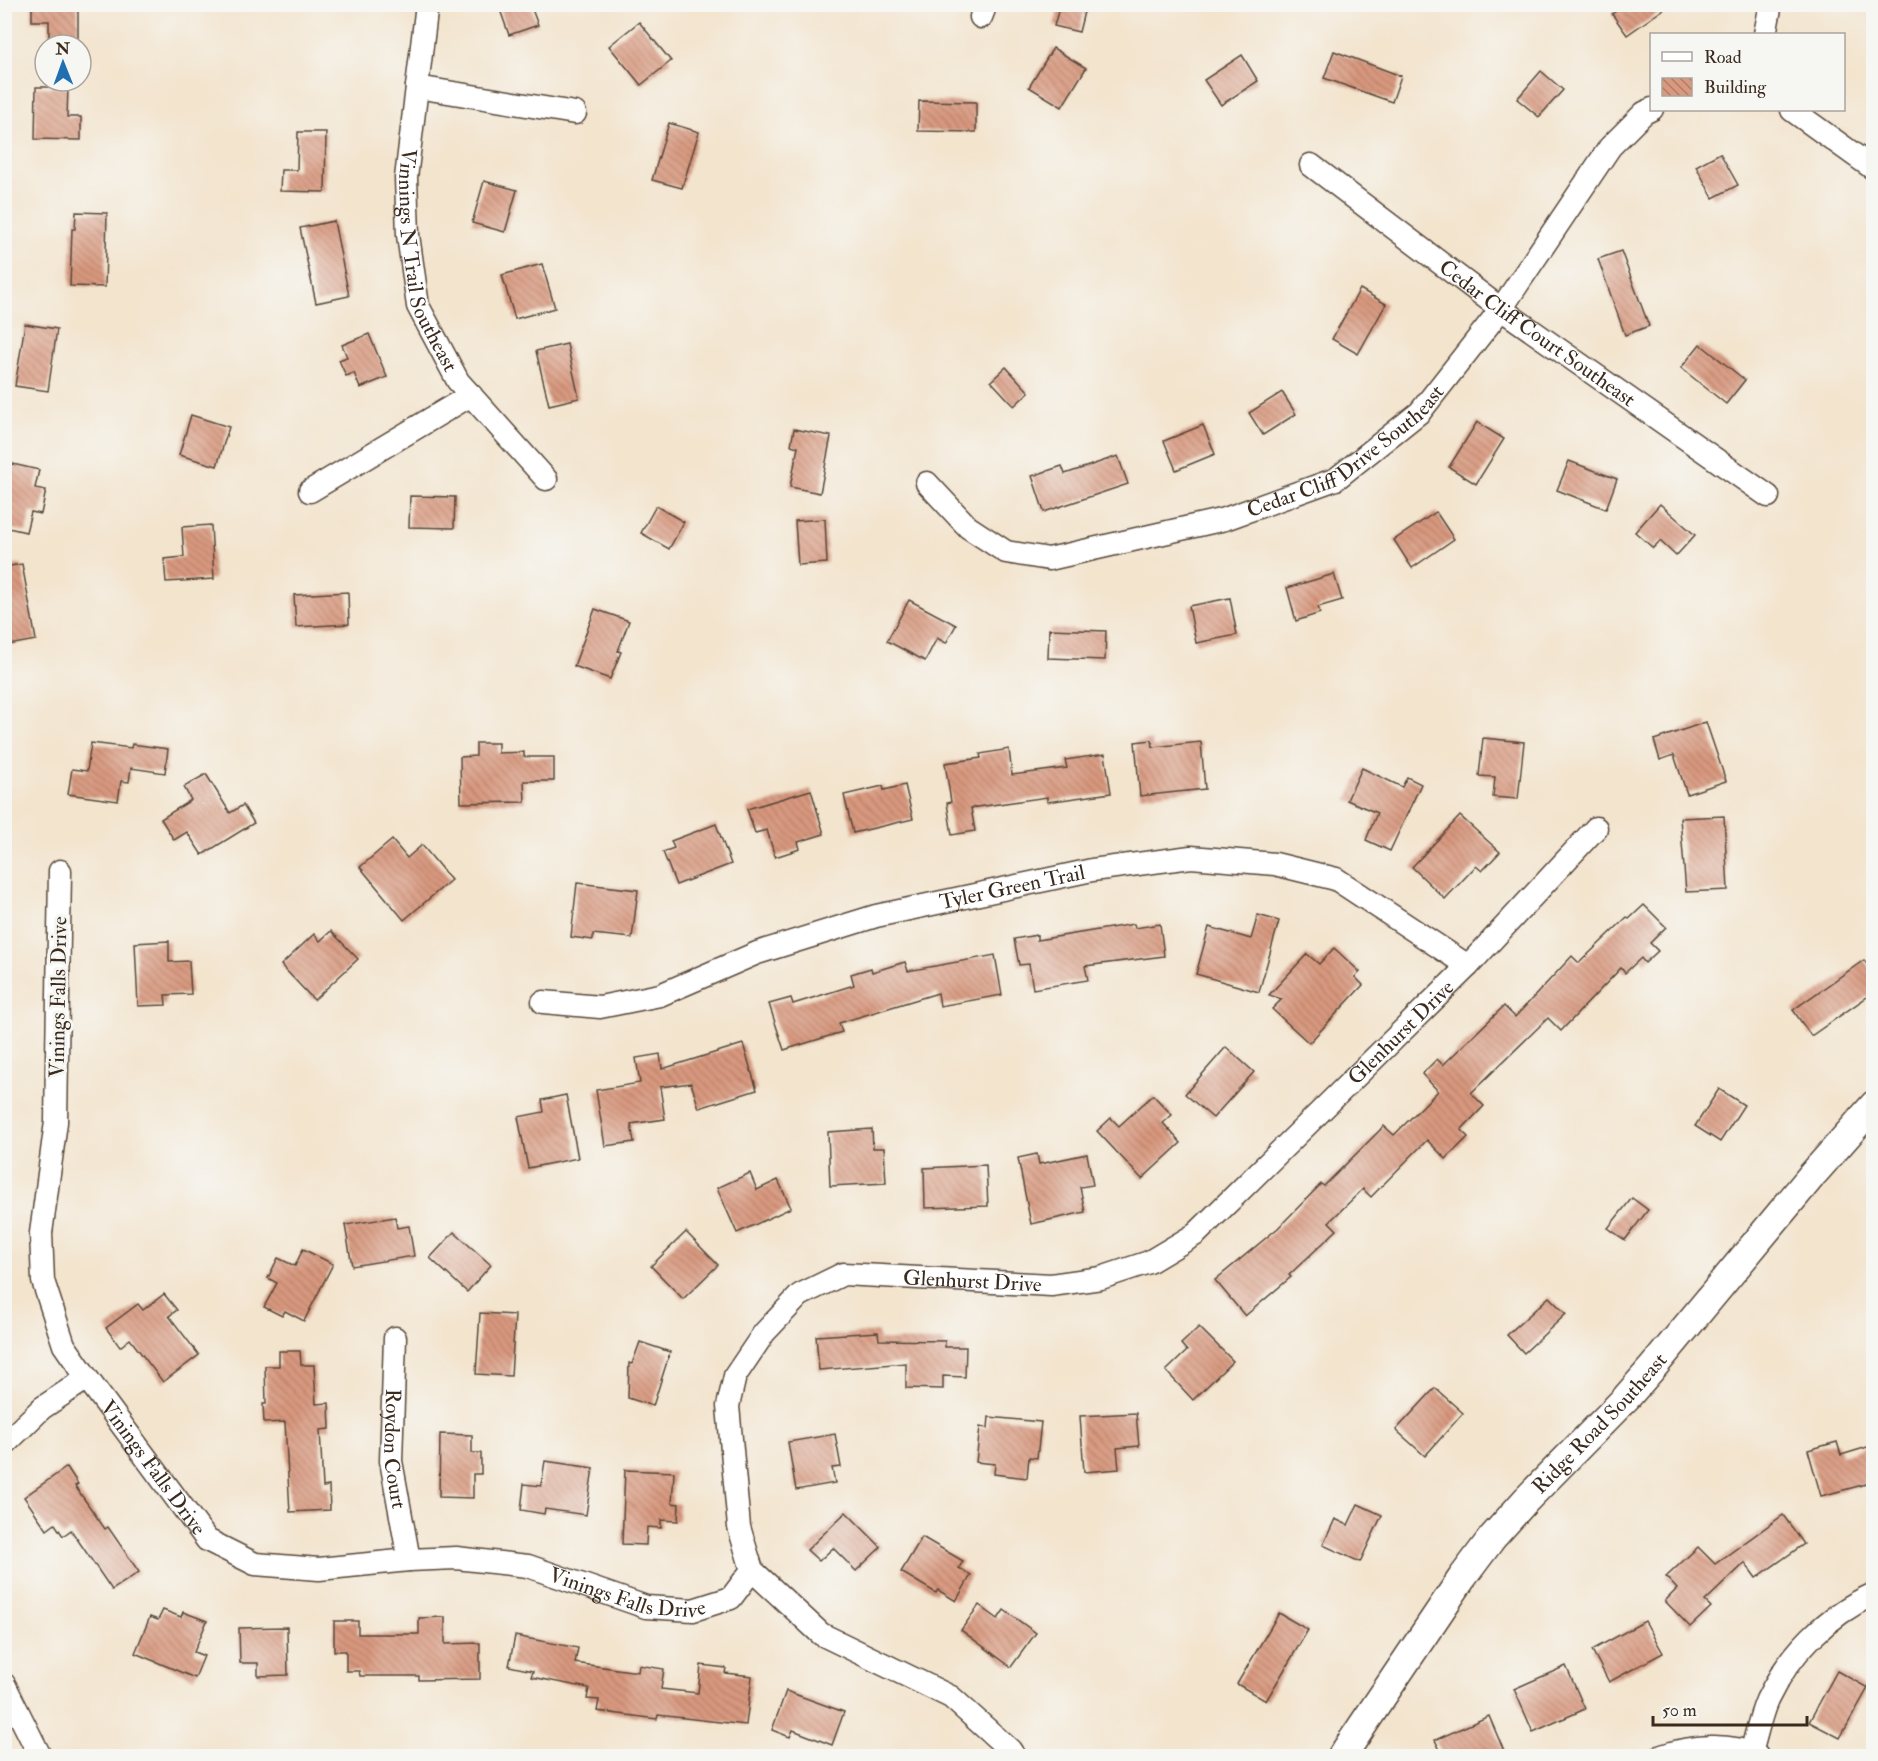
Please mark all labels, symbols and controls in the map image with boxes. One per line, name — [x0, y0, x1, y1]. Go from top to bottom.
north arrow — [33, 33, 93, 93]
legend — [1650, 33, 1845, 111]
text: N — [54, 39, 71, 59]
text: Road — [1704, 46, 1742, 69]
text: Building — [1704, 76, 1767, 99]
street label: Vinnings N Trail Southeast — [392, 147, 464, 377]
street label: Cedar Cliff Court Southeast — [1433, 254, 1641, 413]
street label: Cedar Cliff Drive Southeast — [1243, 379, 1450, 524]
street label: Tyler Green Trail — [937, 859, 1088, 916]
street label: Vinings Falls Drive — [44, 916, 73, 1078]
street label: Glenhurst Drive — [1342, 974, 1460, 1091]
street label: Glenhurst Drive — [902, 1264, 1043, 1298]
street label: Ridge Road Southeast — [1527, 1347, 1673, 1500]
street label: Roydon Court — [377, 1388, 412, 1511]
street label: Vinings Falls Drive — [94, 1395, 212, 1541]
street label: Vinings Falls Drive — [545, 1561, 709, 1624]
scale bar — [1653, 1689, 1808, 1727]
text: 50 m — [1662, 1699, 1697, 1722]

